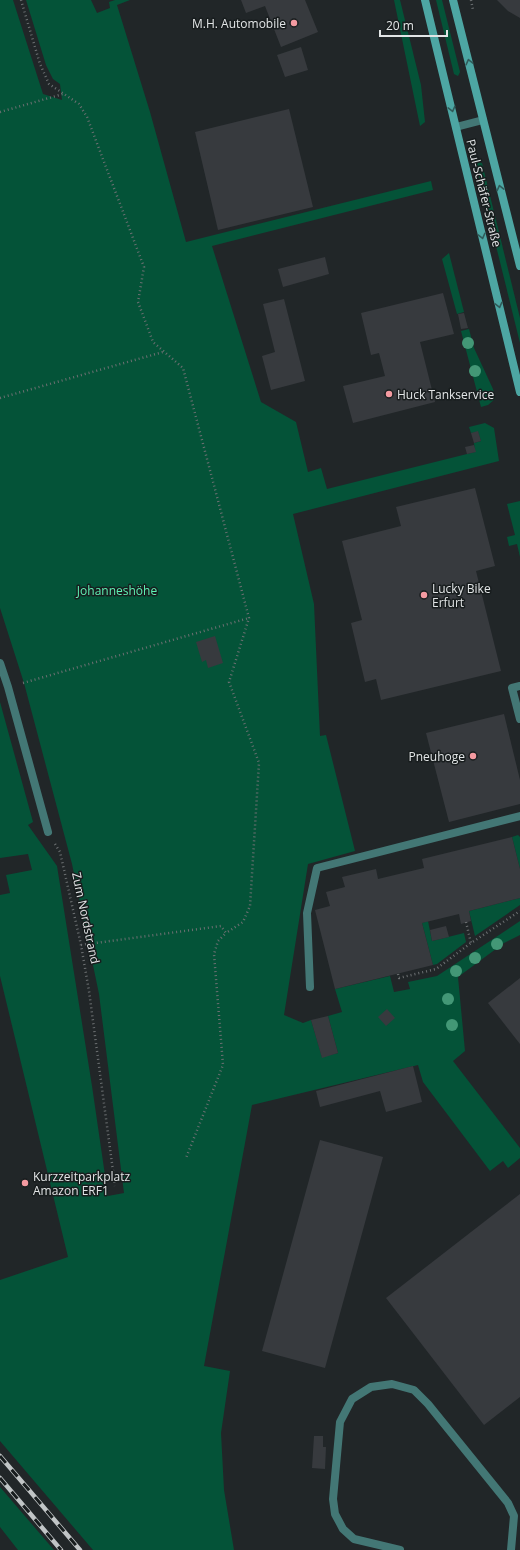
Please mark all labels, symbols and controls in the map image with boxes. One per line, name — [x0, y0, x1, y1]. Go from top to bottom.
scale bar — [380, 12, 447, 38]
place label: M.H. Automobile — [192, 15, 286, 32]
text: 20 m — [386, 17, 414, 34]
marker: M.H. Automobile — [289, 18, 299, 28]
one-way arrow — [465, 59, 473, 65]
one-way arrow — [447, 106, 455, 112]
street label: Paul-Schäfer-Straße — [462, 137, 506, 249]
one-way arrow — [497, 185, 505, 191]
one-way arrow — [478, 232, 486, 239]
one-way arrow — [494, 302, 503, 309]
place label: Huck Tankservice — [397, 386, 494, 403]
marker: Huck Tankservice — [384, 389, 394, 399]
place label: Lucky Bike Erfurt — [432, 580, 491, 611]
park label: Johanneshöhe — [76, 582, 157, 599]
marker: Lucky Bike Erfurt — [419, 590, 429, 600]
place label: Pneuhoge — [408, 748, 465, 765]
marker: Pneuhoge — [468, 751, 478, 761]
street label: Zum Nordstrand — [68, 871, 104, 965]
place label: Kurzzeitparkplatz Amazon ERF1 — [33, 1168, 130, 1199]
marker: Kurzzeitparkplatz Amazon ERF1 — [20, 1178, 30, 1188]

